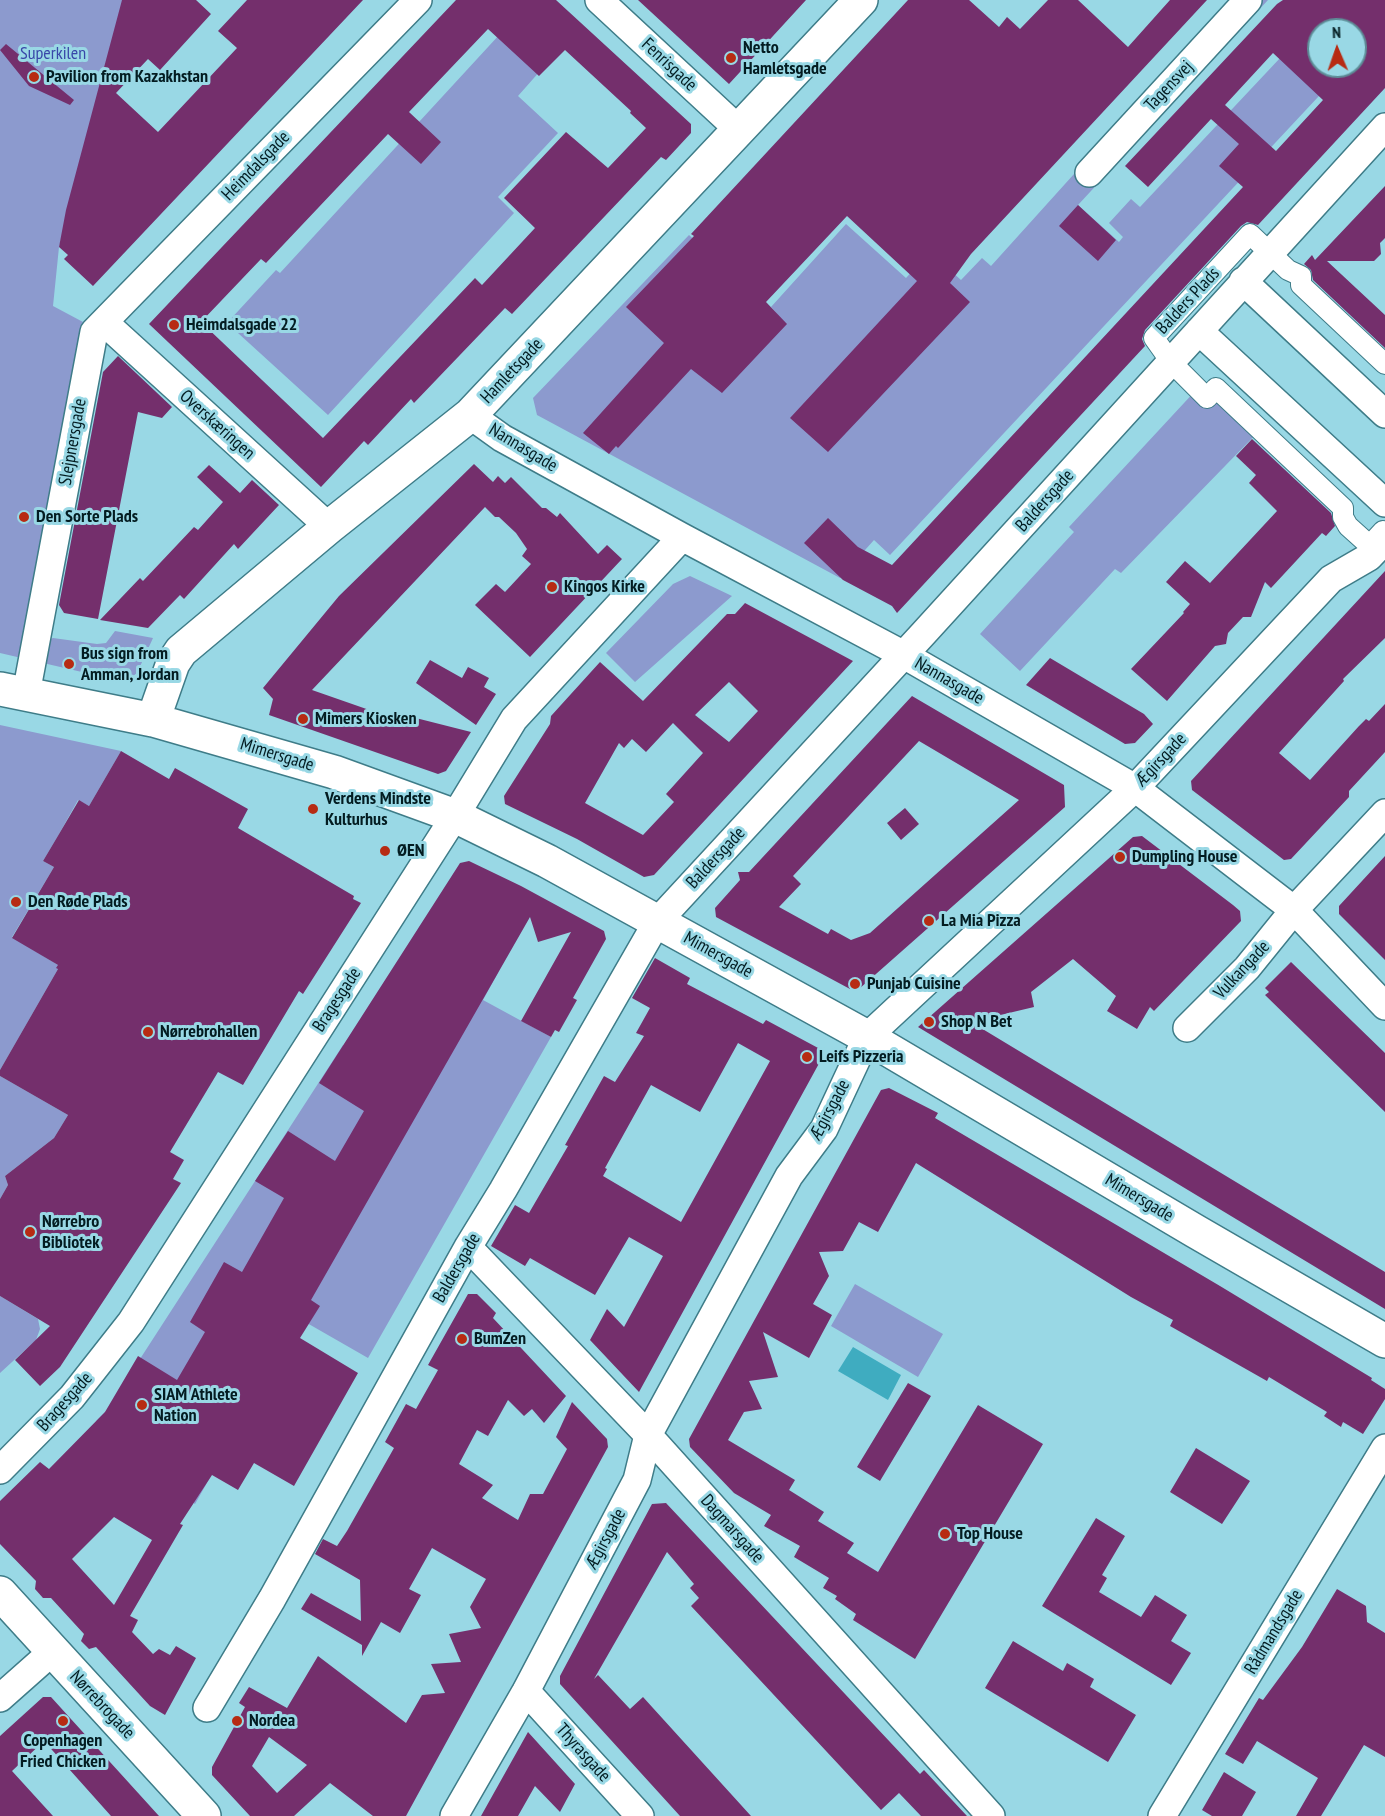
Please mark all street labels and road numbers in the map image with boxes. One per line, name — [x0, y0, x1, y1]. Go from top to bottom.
street label: Fenrisgade — [637, 34, 701, 96]
street label: Tagensvej — [1140, 56, 1198, 116]
street label: Heimdalsgade — [218, 127, 294, 205]
street label: Balders Plads — [1152, 263, 1224, 339]
street label: Hamletsgade — [476, 334, 548, 408]
street label: Overskæringen — [175, 386, 259, 464]
street label: Slejpnersgade — [55, 397, 91, 487]
street label: Nannasgade — [485, 419, 561, 477]
street label: Baldersgade — [1011, 465, 1079, 537]
street label: Nannasgade — [911, 653, 987, 709]
street label: Ægirsgade — [1131, 729, 1191, 791]
street label: Mimersgade — [238, 734, 316, 776]
street label: Baldersgade — [682, 823, 750, 893]
street label: Mimersgade — [680, 927, 756, 983]
street label: Vulkangade — [1210, 936, 1274, 1004]
street label: Bragesgade — [308, 964, 366, 1036]
street label: Ægirsgade — [805, 1076, 855, 1144]
street label: Mimersgade — [1101, 1169, 1177, 1227]
street label: Baldersgade — [429, 1230, 485, 1306]
street label: Bragesgade — [33, 1368, 97, 1436]
street label: Dagmarsgade — [696, 1490, 768, 1568]
street label: Ægirsgade — [581, 1505, 631, 1573]
street label: Rådmandsgade — [1240, 1586, 1308, 1678]
street label: Nørrebrogade — [65, 1666, 139, 1744]
street label: Thyrasgade — [551, 1719, 615, 1787]

